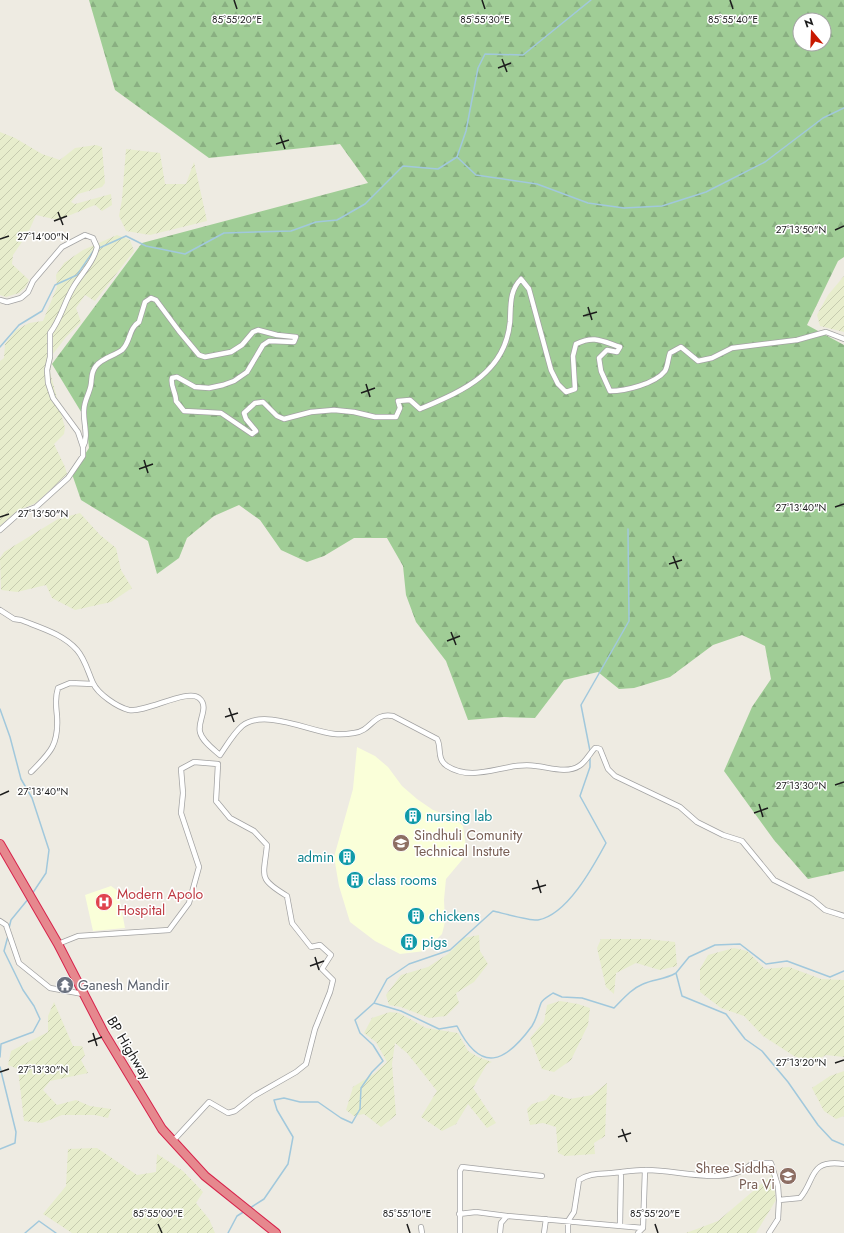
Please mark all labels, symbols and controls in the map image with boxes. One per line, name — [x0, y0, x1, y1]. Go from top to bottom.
text: 85°55'20"E — [212, 12, 262, 27]
text: 85°55'30"E — [460, 12, 510, 27]
text: 85°55'40"E — [708, 12, 758, 27]
north arrow — [792, 12, 832, 52]
text: N — [802, 14, 815, 32]
text: 27°13'50"N — [776, 222, 826, 237]
text: 27°14'00"N — [17, 229, 69, 244]
text: 27°13'40"N — [776, 500, 826, 515]
text: 27°13'50"N — [18, 506, 68, 521]
text: 27°13'30"N — [776, 778, 826, 793]
text: 27°13'40"N — [18, 784, 68, 799]
building icon: nursing lab — [403, 806, 423, 826]
place label: nursing lab — [426, 806, 492, 826]
place label: Sindhuli Comunity Technical Instute — [414, 825, 523, 861]
school or university icon: Sindhuli Comunity Technical Instute — [391, 833, 411, 853]
place label: admin — [297, 847, 334, 867]
building icon: admin — [337, 847, 357, 867]
building icon: class rooms — [345, 870, 365, 890]
place label: class rooms — [368, 870, 437, 890]
place label: Modern Apolo Hospital — [117, 884, 204, 920]
hospital icon: Modern Apolo Hospital — [94, 892, 114, 912]
building icon: chickens — [406, 906, 426, 926]
place label: chickens — [429, 906, 480, 926]
building icon: pigs — [399, 932, 419, 952]
place label: pigs — [422, 932, 448, 952]
temple icon: Ganesh Mandir — [55, 975, 75, 995]
place label: Ganesh Mandir — [78, 975, 169, 995]
street label: BP Highway — [102, 1012, 156, 1084]
text: 27°13'20"N — [776, 1055, 826, 1070]
text: 27°13'30"N — [18, 1062, 68, 1077]
place label: Shree Siddha Pra Vi — [695, 1158, 775, 1194]
school or university icon: Shree Siddha Pra Vi — [778, 1166, 798, 1186]
text: 85°55'00"E — [133, 1206, 183, 1221]
text: 85°55'10"E — [383, 1206, 431, 1221]
text: 85°55'20"E — [630, 1206, 680, 1221]

